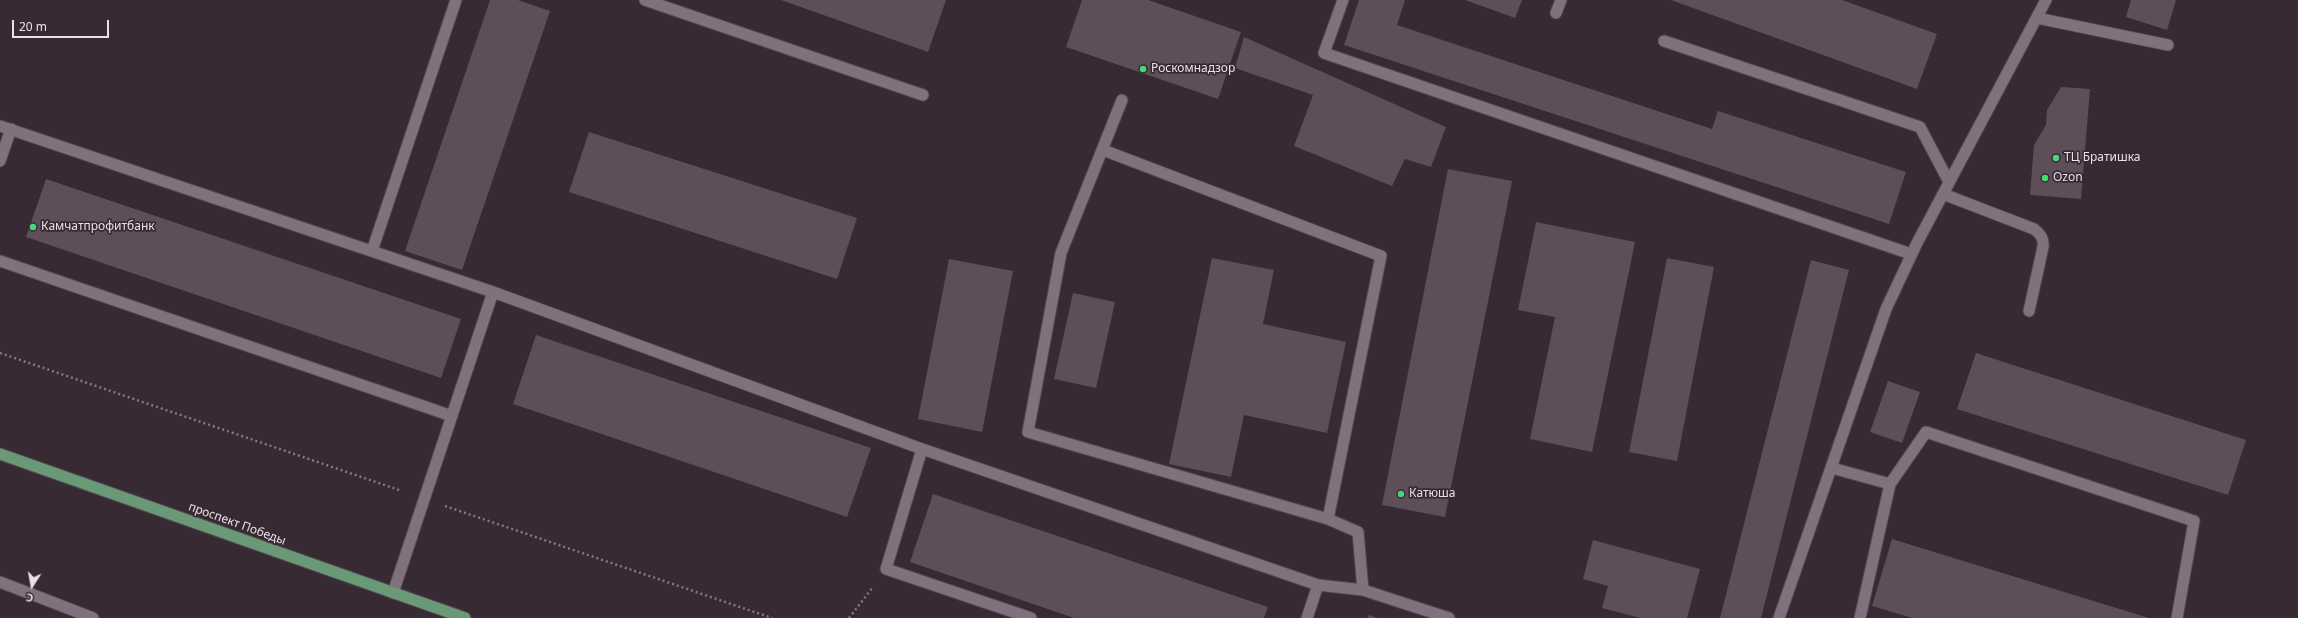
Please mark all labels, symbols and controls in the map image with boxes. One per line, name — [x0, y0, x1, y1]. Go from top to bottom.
scale bar — [14, 12, 111, 38]
text: 20 m — [19, 18, 47, 35]
place label: Роскомнадзор — [1151, 62, 1235, 76]
marker: Роскомнадзор — [1138, 64, 1148, 74]
place label: ТЦ Братишка — [2064, 151, 2140, 165]
marker: ТЦ Братишка — [2051, 153, 2061, 163]
place label: Ozon — [2053, 171, 2083, 185]
marker: Ozon — [2040, 173, 2050, 183]
place label: Камчатпрофитбанк — [41, 220, 155, 234]
marker: Камчатпрофитбанк — [28, 222, 38, 232]
place label: Катюша — [1409, 487, 1455, 501]
marker: Катюша — [1396, 489, 1406, 499]
street label: проспект Победы — [186, 500, 288, 548]
north arrow — [12, 566, 52, 606]
text: С — [25, 590, 35, 606]

